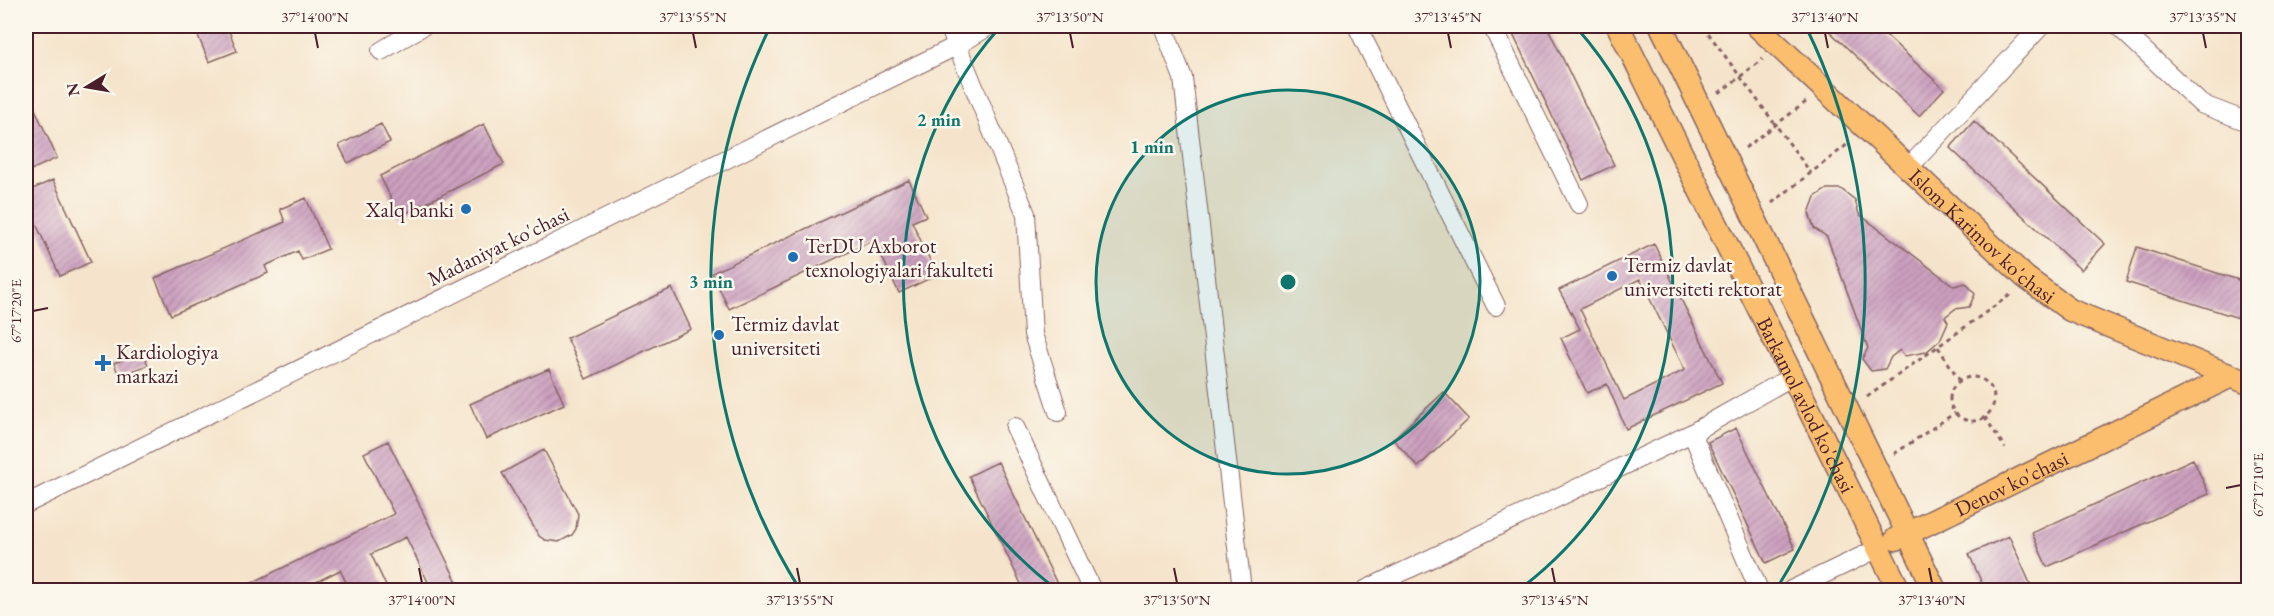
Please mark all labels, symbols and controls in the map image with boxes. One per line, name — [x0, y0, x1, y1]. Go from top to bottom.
text: 37°14'00"N — [281, 7, 349, 26]
text: 37°13'55"N — [659, 7, 727, 26]
text: 37°13'50"N — [1036, 7, 1104, 26]
text: 37°13'45"N — [1414, 7, 1482, 26]
text: 37°13'40"N — [1791, 7, 1859, 26]
text: 37°13'35"N — [2169, 7, 2237, 26]
north arrow — [57, 57, 117, 117]
text: N — [61, 81, 84, 98]
text: 2 min — [917, 108, 961, 131]
text: 1 min — [1130, 135, 1174, 158]
street label: Islom Karimov ko'chasi — [1904, 162, 2061, 309]
place label: Xalq banki — [365, 196, 454, 223]
street label: Madaniyat ko'chasi — [423, 200, 573, 292]
marker: Xalq banki — [459, 202, 473, 216]
place label: TerDU Axborot texnologiyalari fakulteti — [805, 232, 993, 283]
marker: TerDU Axborot texnologiyalari fakulteti — [786, 250, 800, 264]
place label: Termiz davlat universiteti rektorat — [1624, 251, 1782, 302]
marker: Termiz davlat universiteti rektorat — [1605, 269, 1619, 283]
text: 3 min — [689, 270, 733, 293]
centre of rings — [1278, 272, 1298, 292]
text: 67°17'20"E — [6, 278, 25, 343]
place label: Termiz davlat universiteti — [731, 310, 840, 361]
street label: Barkamol avlod ko'chasi — [1751, 312, 1862, 497]
marker: Termiz davlat universiteti — [712, 328, 726, 342]
place label: Kardiologiya markazi — [116, 338, 219, 389]
marker: Kardiologiya markazi — [94, 354, 112, 372]
street label: Denov ko'chasi — [1950, 444, 2072, 522]
text: 67°17'10"E — [2248, 452, 2267, 517]
text: 37°14'00"N — [388, 590, 456, 609]
text: 37°13'55"N — [766, 590, 834, 609]
text: 37°13'50"N — [1143, 590, 1211, 609]
text: 37°13'45"N — [1521, 590, 1589, 609]
text: 37°13'40"N — [1898, 590, 1966, 609]

